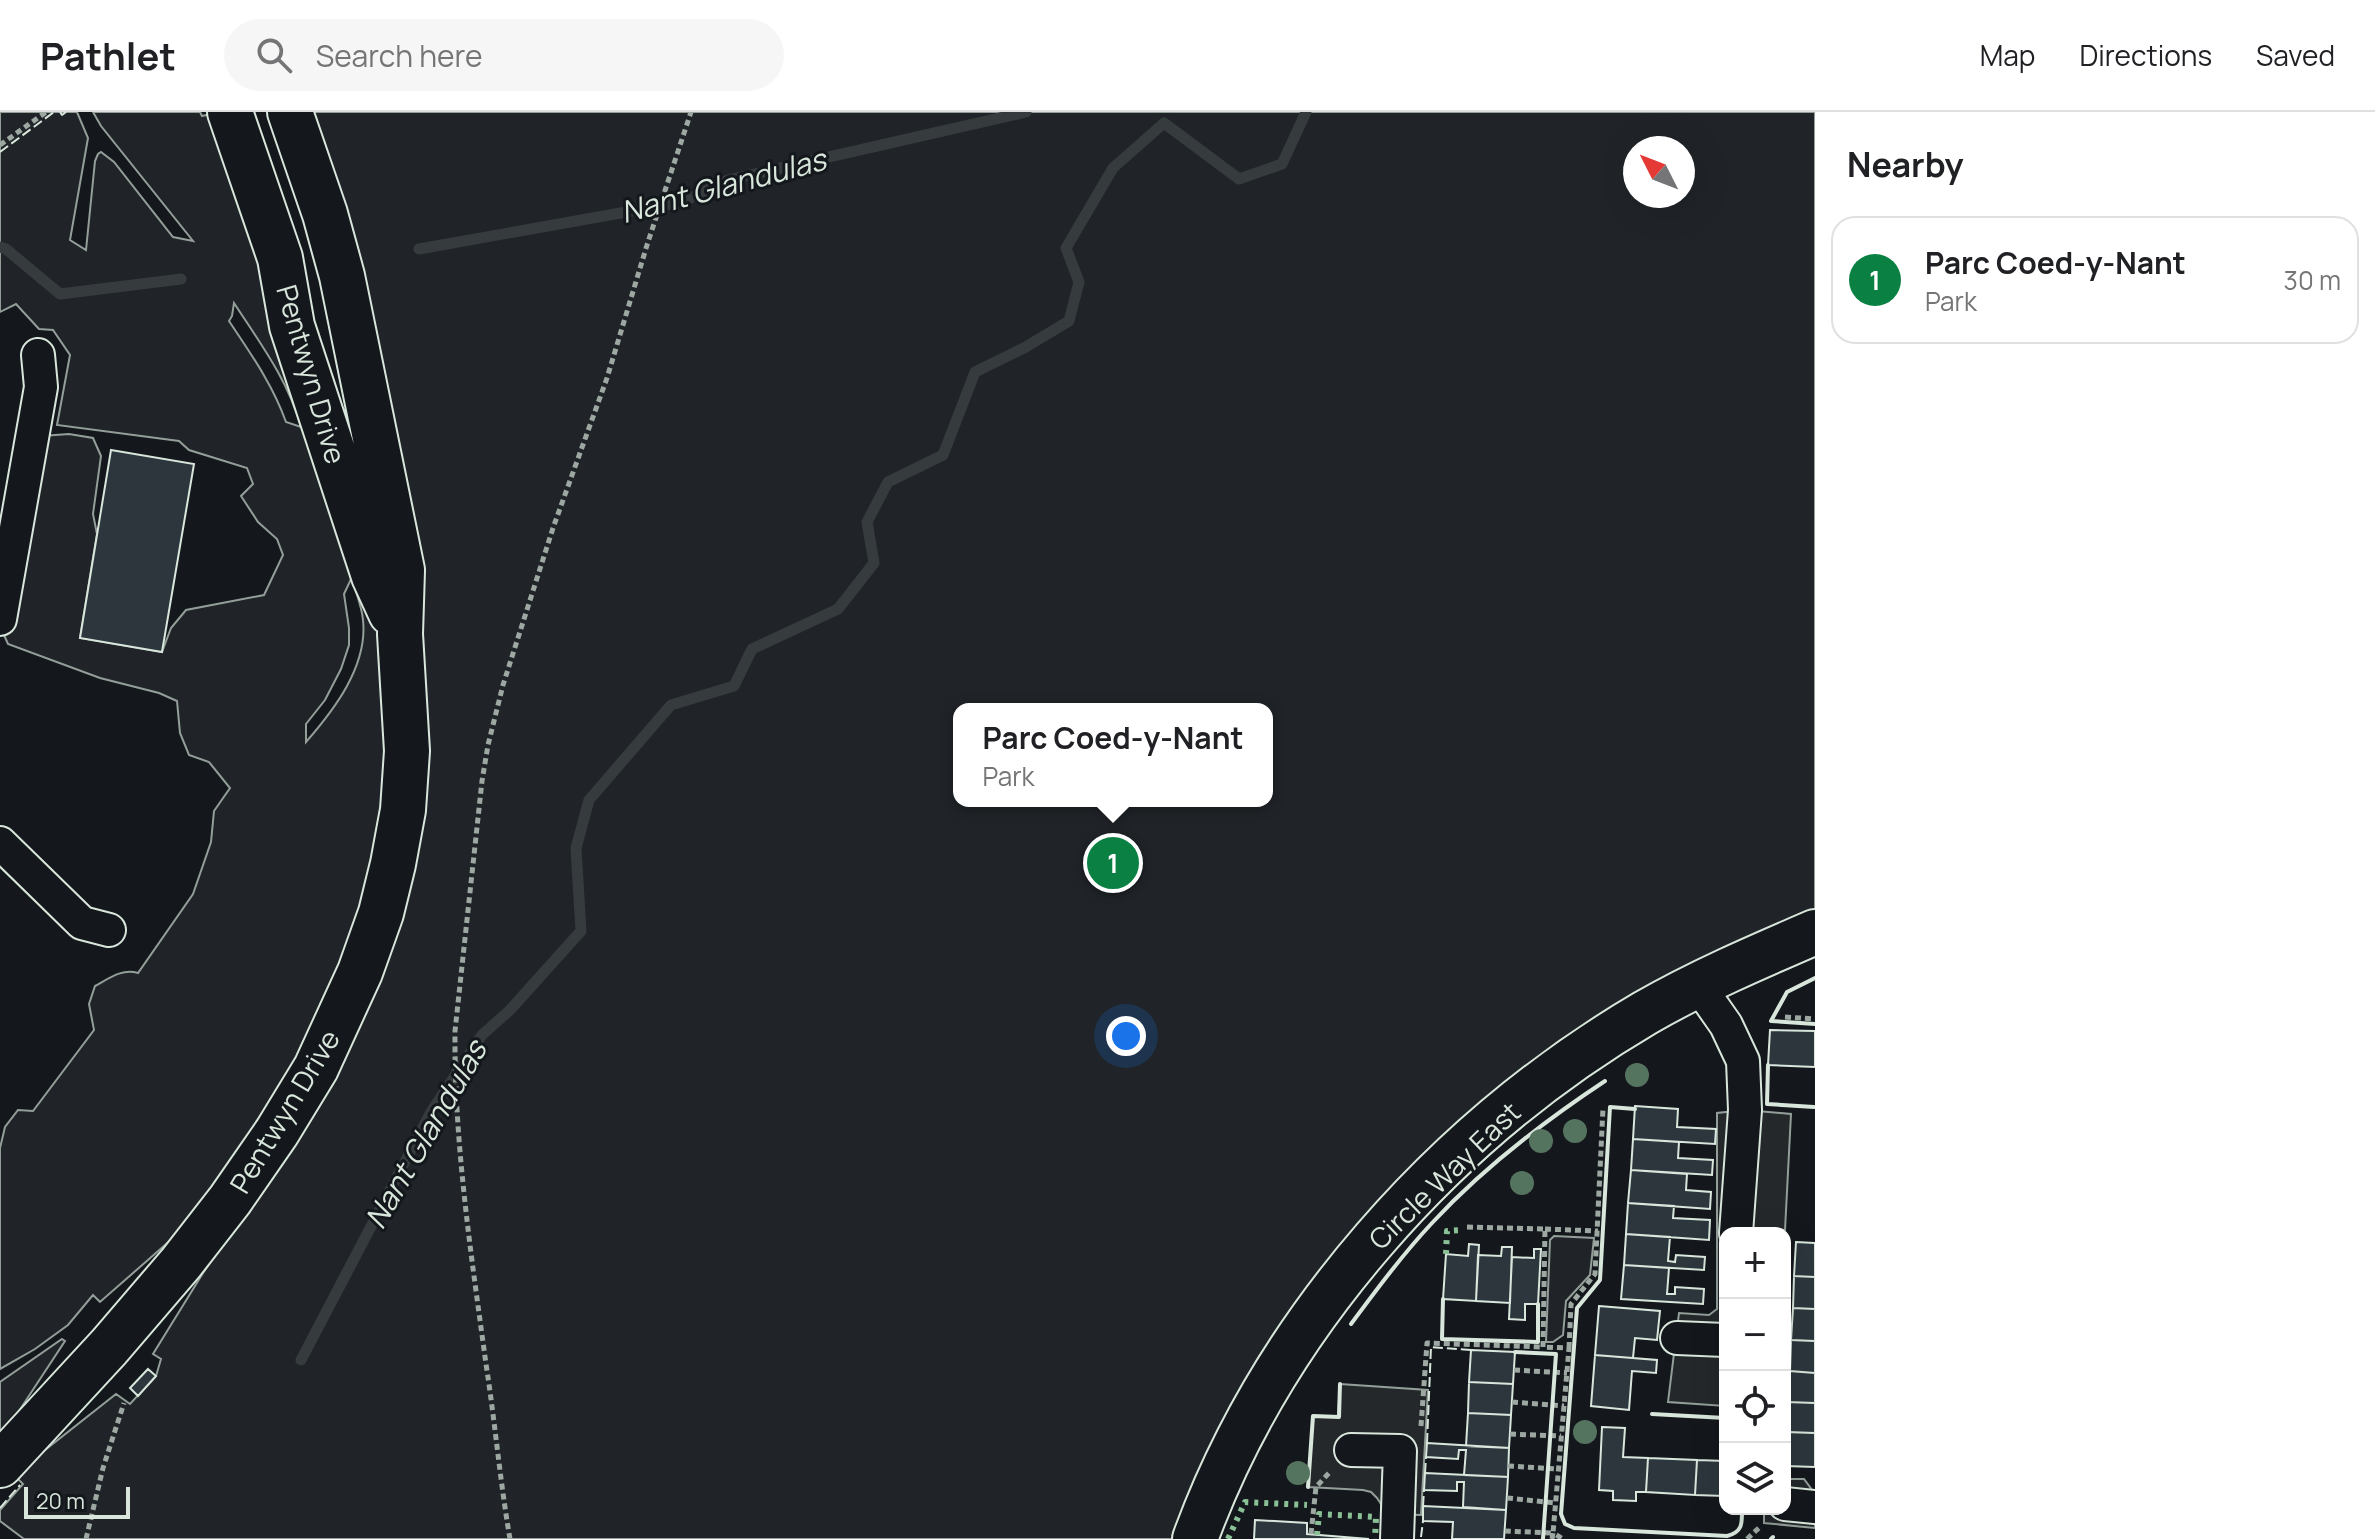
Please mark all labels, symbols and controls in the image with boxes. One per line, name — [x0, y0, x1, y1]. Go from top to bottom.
search box — [224, 19, 784, 91]
text: Pathlet — [40, 29, 176, 81]
icon: search — [252, 33, 296, 77]
text: Search here — [316, 35, 483, 76]
text: Map — [1980, 36, 2035, 74]
text: Directions — [2079, 36, 2212, 74]
text: Saved — [2256, 36, 2335, 74]
north arrow — [1623, 136, 1695, 208]
water label: Nant Glandulas — [616, 137, 832, 232]
text: Nearby — [1847, 141, 1963, 187]
text: Parc Coed-y-Nant — [1925, 242, 2186, 283]
text: 1 — [1869, 262, 1881, 298]
text: 30 m — [2284, 262, 2341, 298]
street label: Pentwyn Drive — [268, 280, 356, 468]
text: Park — [1925, 283, 1977, 319]
popup — [953, 703, 1273, 807]
text: Parc Coed-y-Nant — [983, 717, 1243, 758]
text: Park — [983, 758, 1034, 794]
pin: 1 — [1087, 833, 1139, 893]
your location — [1106, 1016, 1146, 1056]
street label: Pentwyn Drive — [220, 1022, 348, 1200]
water label: Nant Glandulas — [355, 1031, 497, 1235]
street label: Circle Way East — [1360, 1093, 1528, 1257]
map controls — [1719, 1227, 1791, 1515]
button: + — [1719, 1227, 1791, 1299]
button: − — [1719, 1299, 1791, 1371]
button: locate — [1719, 1371, 1791, 1443]
button: layers — [1719, 1443, 1791, 1515]
scale bar — [24, 1483, 130, 1519]
text: 20 m — [36, 1486, 85, 1516]

